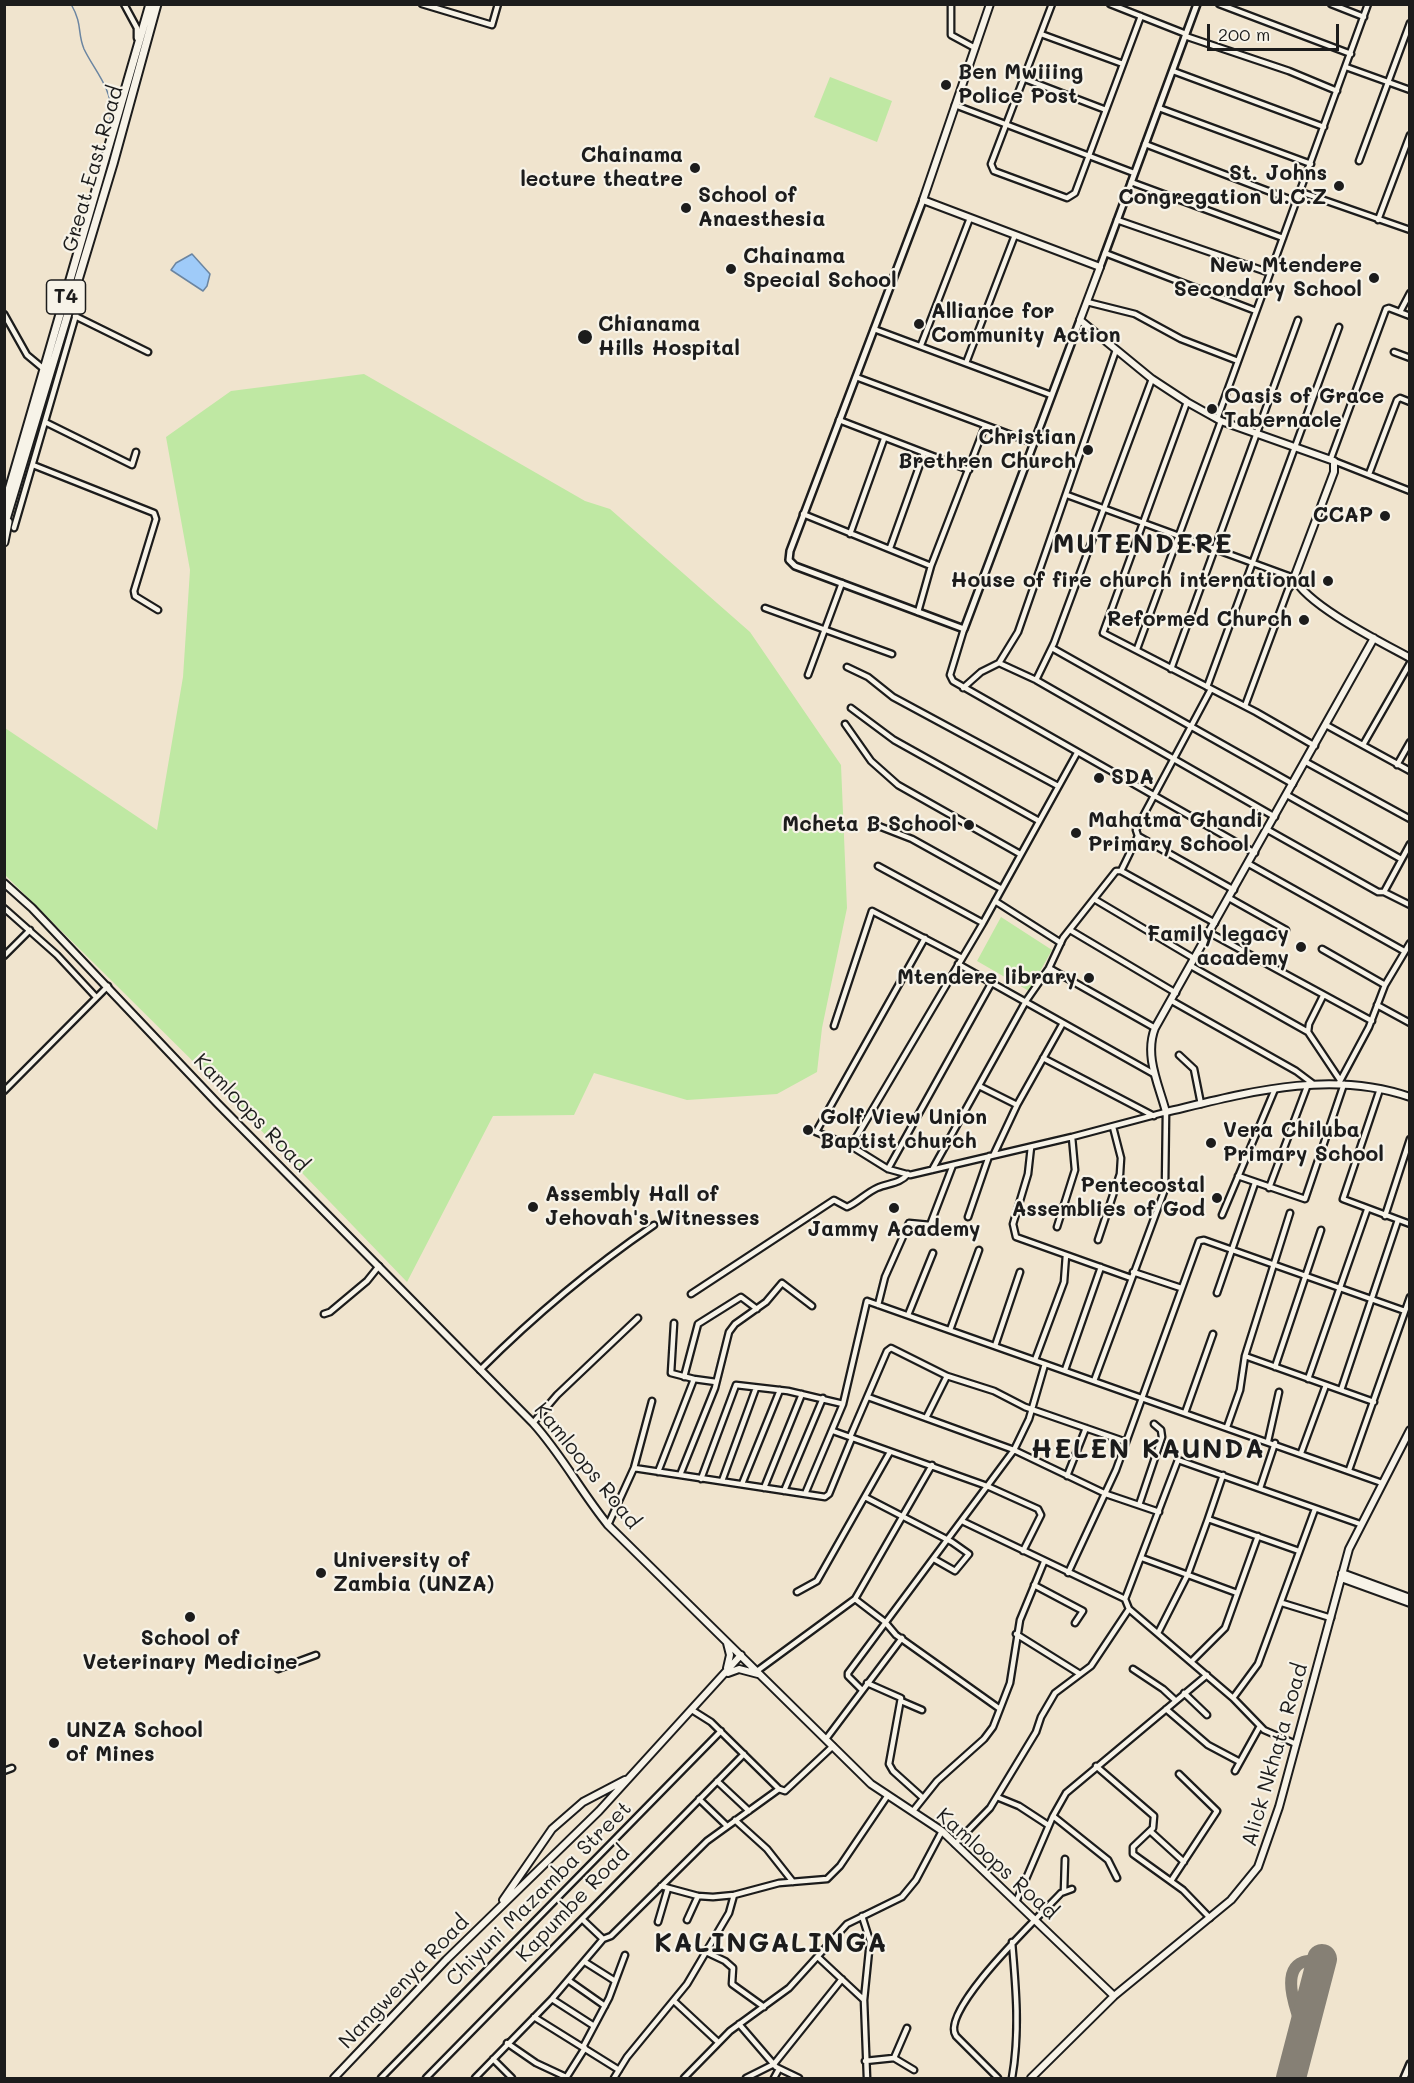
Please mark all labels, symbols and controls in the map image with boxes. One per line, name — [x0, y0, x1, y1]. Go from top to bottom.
scale bar — [1210, 12, 1342, 50]
text: 200 m — [1218, 22, 1270, 46]
place label: Ben Mwiiing Police Post — [958, 60, 1083, 110]
marker: Ben Mwiiing Police Post — [939, 78, 953, 92]
street label: Great East Road — [57, 83, 129, 255]
place label: Chainama lecture theatre — [520, 143, 683, 193]
marker: Chainama lecture theatre — [688, 161, 702, 175]
place label: St. Johns Congregation U.C.Z — [1118, 161, 1327, 211]
marker: St. Johns Congregation U.C.Z — [1332, 179, 1346, 193]
place label: School of Anaesthesia — [698, 183, 825, 233]
marker: School of Anaesthesia — [679, 201, 693, 215]
place label: Chainama Special School — [743, 244, 897, 294]
place label: New Mtendere Secondary School — [1174, 253, 1362, 303]
marker: Chainama Special School — [724, 262, 738, 276]
marker: New Mtendere Secondary School — [1367, 271, 1381, 285]
road number: T4 — [46, 280, 86, 314]
place label: Alliance for Community Action — [931, 299, 1121, 349]
place label: Chianama Hills Hospital — [598, 312, 740, 362]
marker: Alliance for Community Action — [912, 317, 926, 331]
marker: Chianama Hills Hospital — [576, 328, 594, 346]
place label: Oasis of Grace Tabernacle — [1224, 384, 1384, 434]
marker: Oasis of Grace Tabernacle — [1205, 402, 1219, 416]
place label: Christian Brethren Church — [898, 425, 1076, 475]
marker: Christian Brethren Church — [1081, 443, 1095, 457]
place label: CCAP — [1313, 503, 1373, 529]
marker: CCAP — [1378, 509, 1392, 523]
district label: MUTENDERE — [1053, 529, 1233, 561]
place label: House of fire church international — [951, 568, 1316, 594]
marker: House of fire church international — [1321, 574, 1335, 588]
place label: Reformed Church — [1107, 607, 1292, 633]
marker: Reformed Church — [1297, 613, 1311, 627]
place label: SDA — [1111, 765, 1154, 791]
marker: SDA — [1092, 771, 1106, 785]
place label: Mahatma Ghandi Primary School — [1088, 808, 1263, 858]
place label: Mcheta B School — [782, 812, 957, 838]
marker: Mcheta B School — [962, 818, 976, 832]
marker: Mahatma Ghandi Primary School — [1069, 826, 1083, 840]
place label: Family legacy academy — [1147, 922, 1289, 972]
marker: Family legacy academy — [1294, 940, 1308, 954]
place label: Mtendere library — [897, 965, 1077, 991]
marker: Mtendere library — [1082, 971, 1096, 985]
street label: Kamloops Road — [188, 1049, 314, 1177]
place label: Golf View Union Baptist church — [820, 1105, 987, 1155]
place label: Vera Chiluba Primary School — [1223, 1118, 1384, 1168]
marker: Golf View Union Baptist church — [801, 1123, 815, 1137]
marker: Vera Chiluba Primary School — [1204, 1136, 1218, 1150]
place label: Pentecostal Assemblies of God — [1012, 1173, 1205, 1223]
place label: Assembly Hall of Jehovah's Witnesses — [545, 1182, 760, 1232]
marker: Pentecostal Assemblies of God — [1210, 1191, 1224, 1205]
marker: Assembly Hall of Jehovah's Witnesses — [526, 1200, 540, 1214]
marker: Jammy Academy — [887, 1201, 901, 1215]
place label: Jammy Academy — [808, 1217, 980, 1243]
street label: Kamloops Road — [528, 1398, 646, 1534]
district label: HELEN KAUNDA — [1031, 1434, 1265, 1466]
place label: University of Zambia (UNZA) — [333, 1548, 494, 1598]
marker: University of Zambia (UNZA) — [314, 1566, 328, 1580]
marker: School of Veterinary Medicine — [183, 1610, 197, 1624]
place label: School of Veterinary Medicine — [82, 1626, 298, 1676]
street label: Alick Nkhata Road — [1237, 1661, 1313, 1849]
place label: UNZA School of Mines — [66, 1718, 203, 1768]
marker: UNZA School of Mines — [47, 1736, 61, 1750]
street label: Chiyuni Mazamba Street — [441, 1796, 637, 1992]
street label: Kamloops Road — [931, 1803, 1063, 1925]
street label: Kapumbe Road — [511, 1840, 635, 1968]
street label: Nangwenya Road — [334, 1910, 474, 2054]
district label: KALINGALINGA — [654, 1928, 888, 1960]

